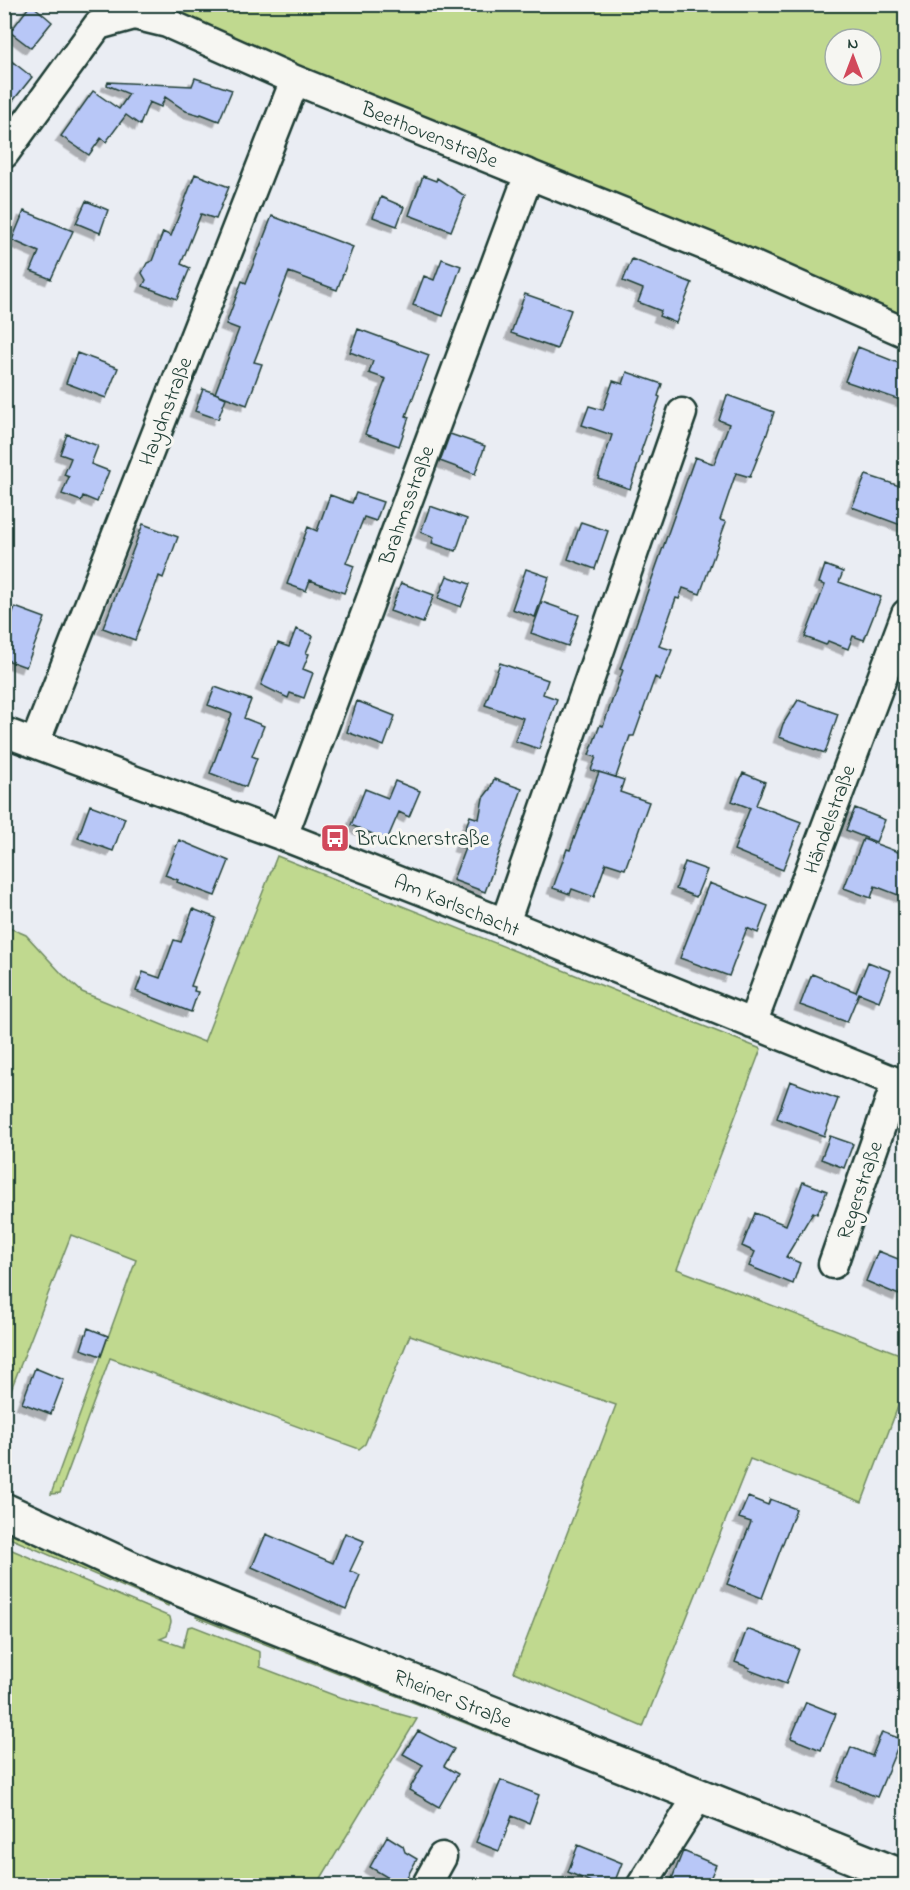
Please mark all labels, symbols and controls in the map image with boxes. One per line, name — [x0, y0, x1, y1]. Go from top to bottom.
north arrow — [823, 27, 883, 87]
text: N — [848, 32, 859, 56]
street label: Beethovenstraße — [355, 94, 503, 177]
street label: Haydnstraße — [132, 353, 203, 471]
street label: Brahmsstraße — [372, 441, 444, 570]
street label: Händelstraße — [797, 760, 865, 878]
bus stop icon: Brucknerstraße — [319, 822, 351, 854]
place label: Brucknerstraße — [355, 825, 490, 855]
street label: Am Karlschacht — [389, 868, 524, 946]
street label: Regerstraße — [830, 1137, 894, 1245]
street label: Rheiner Straße — [389, 1663, 516, 1737]

